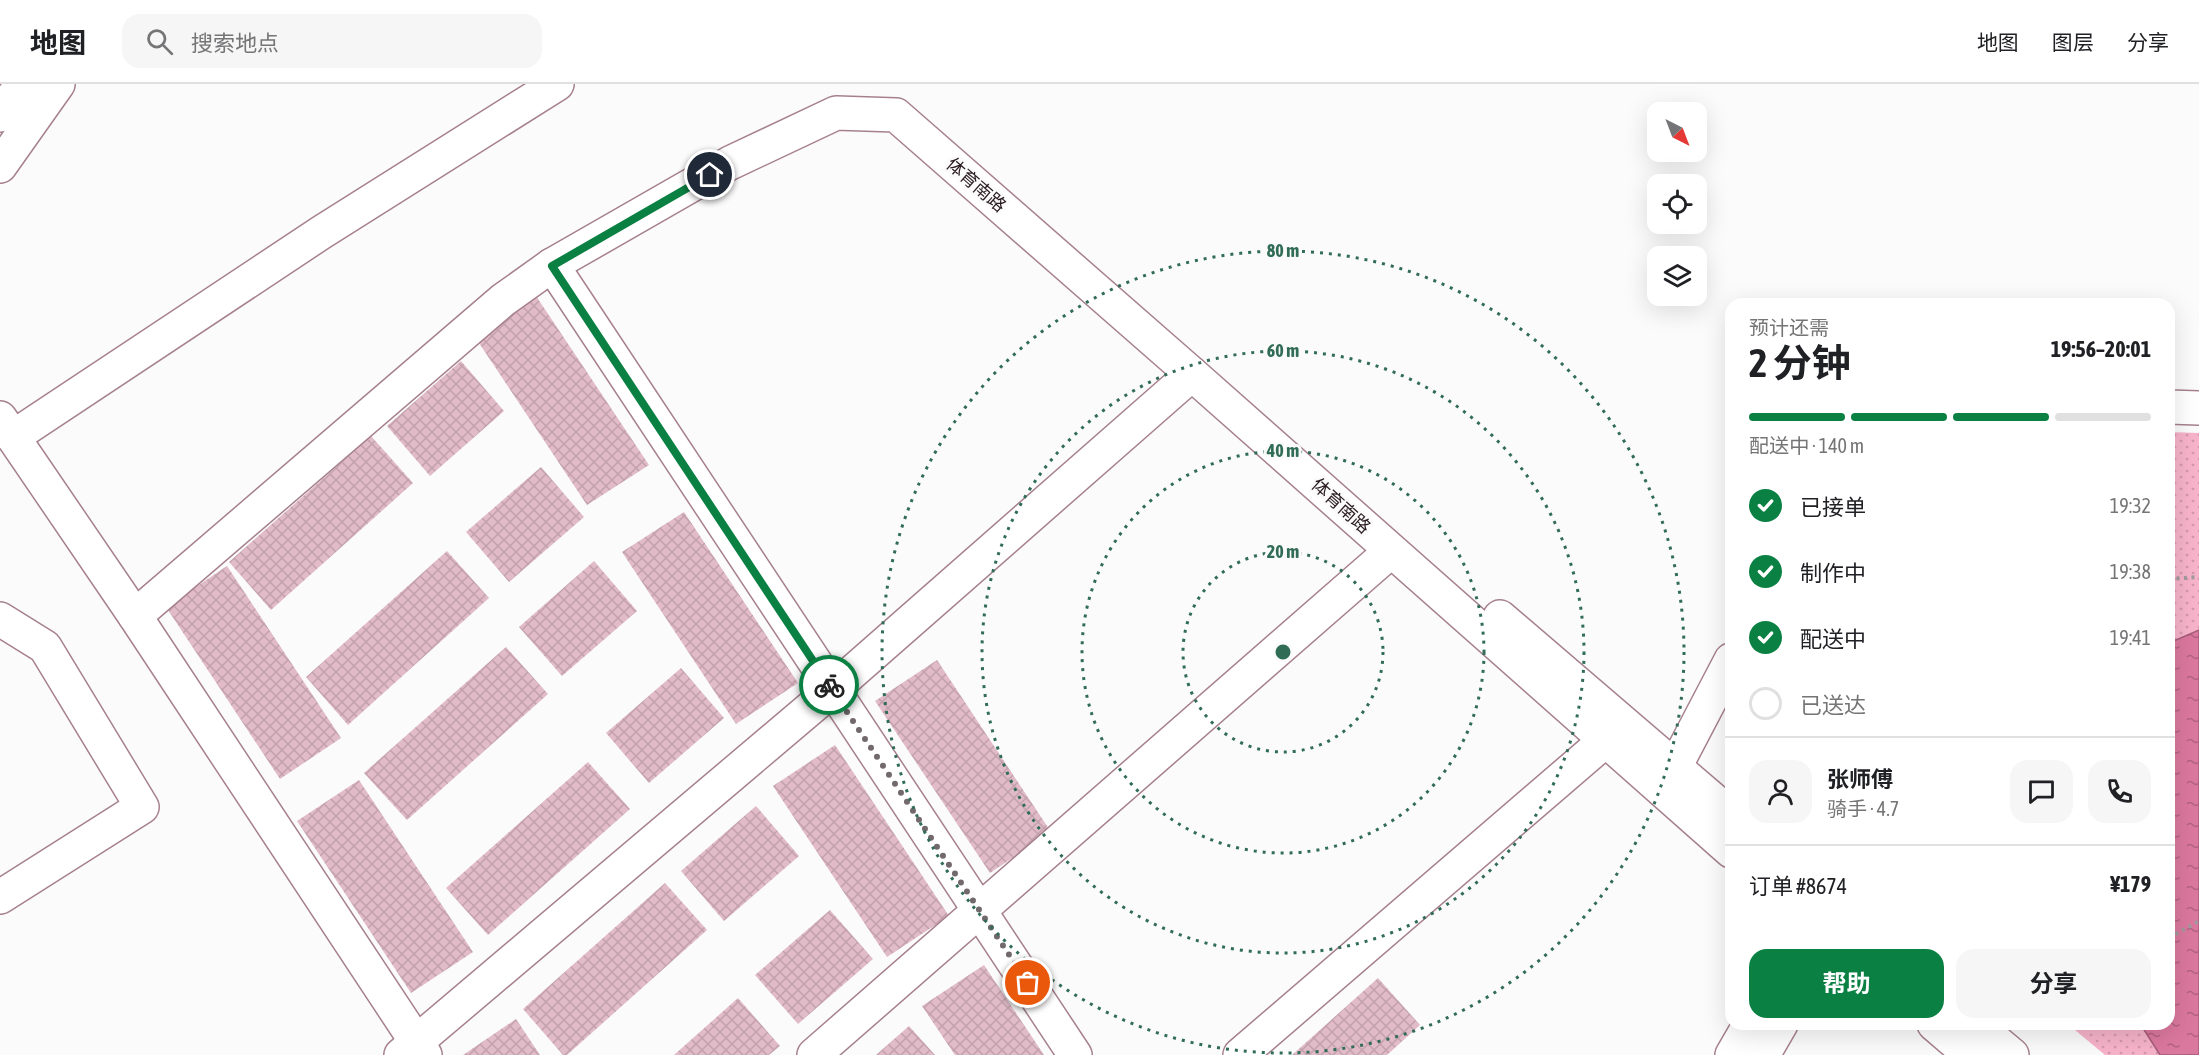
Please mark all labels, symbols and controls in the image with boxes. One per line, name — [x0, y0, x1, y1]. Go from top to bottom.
search box — [122, 14, 542, 68]
icon: search — [143, 25, 176, 58]
text: 地图 — [30, 27, 86, 59]
text: 搜索地点 — [191, 30, 279, 56]
text: 地图 — [1977, 30, 2019, 54]
text: 图层 — [2052, 30, 2094, 54]
text: 分享 — [2127, 30, 2169, 54]
north arrow — [1647, 102, 1707, 162]
map controls — [1647, 102, 1707, 306]
pin — [684, 149, 735, 200]
street label: 体育南路 — [942, 153, 1010, 216]
icon: home — [693, 158, 726, 191]
button: locate — [1647, 174, 1707, 234]
text: 80 m — [1267, 240, 1299, 261]
button: layers — [1647, 246, 1707, 306]
text: 预计还需 — [1749, 316, 1829, 339]
text: 19:56–20:01 — [2051, 336, 2151, 362]
text: 60 m — [1267, 340, 1299, 361]
text: 2 分钟 — [1749, 341, 1851, 385]
text: 配送中 · 140 m — [1749, 434, 1864, 457]
text: 40 m — [1266, 440, 1299, 461]
street label: 体育南路 — [1308, 474, 1375, 538]
icon: check — [1749, 489, 1782, 522]
text: 已接单 — [1800, 494, 1866, 520]
text: 19:32 — [2110, 494, 2151, 517]
text: 20 m — [1267, 541, 1299, 562]
icon: check — [1749, 555, 1782, 588]
text: 制作中 — [1800, 560, 1866, 586]
text: 19:38 — [2110, 560, 2151, 583]
icon: check — [1749, 621, 1782, 654]
text: 配送中 — [1800, 626, 1866, 652]
text: 19:41 — [2110, 626, 2151, 649]
centre of rings — [1273, 642, 1293, 662]
courier — [799, 655, 859, 715]
icon: bike — [813, 669, 846, 702]
text: 已送达 — [1800, 692, 1866, 718]
button: person — [1749, 760, 1812, 823]
button: chat — [2010, 760, 2073, 823]
button: phone — [2088, 760, 2151, 823]
text: 张师傅 — [1827, 766, 1893, 792]
text: 骑手 · 4.7 — [1827, 797, 1899, 820]
text: ¥179 — [2110, 871, 2151, 897]
text: 订单 #8674 — [1749, 873, 1847, 899]
button: 帮助 — [1749, 949, 1944, 1018]
button: 分享 — [1956, 949, 2151, 1018]
pin — [1002, 957, 1053, 1008]
icon: bag — [1011, 966, 1044, 999]

